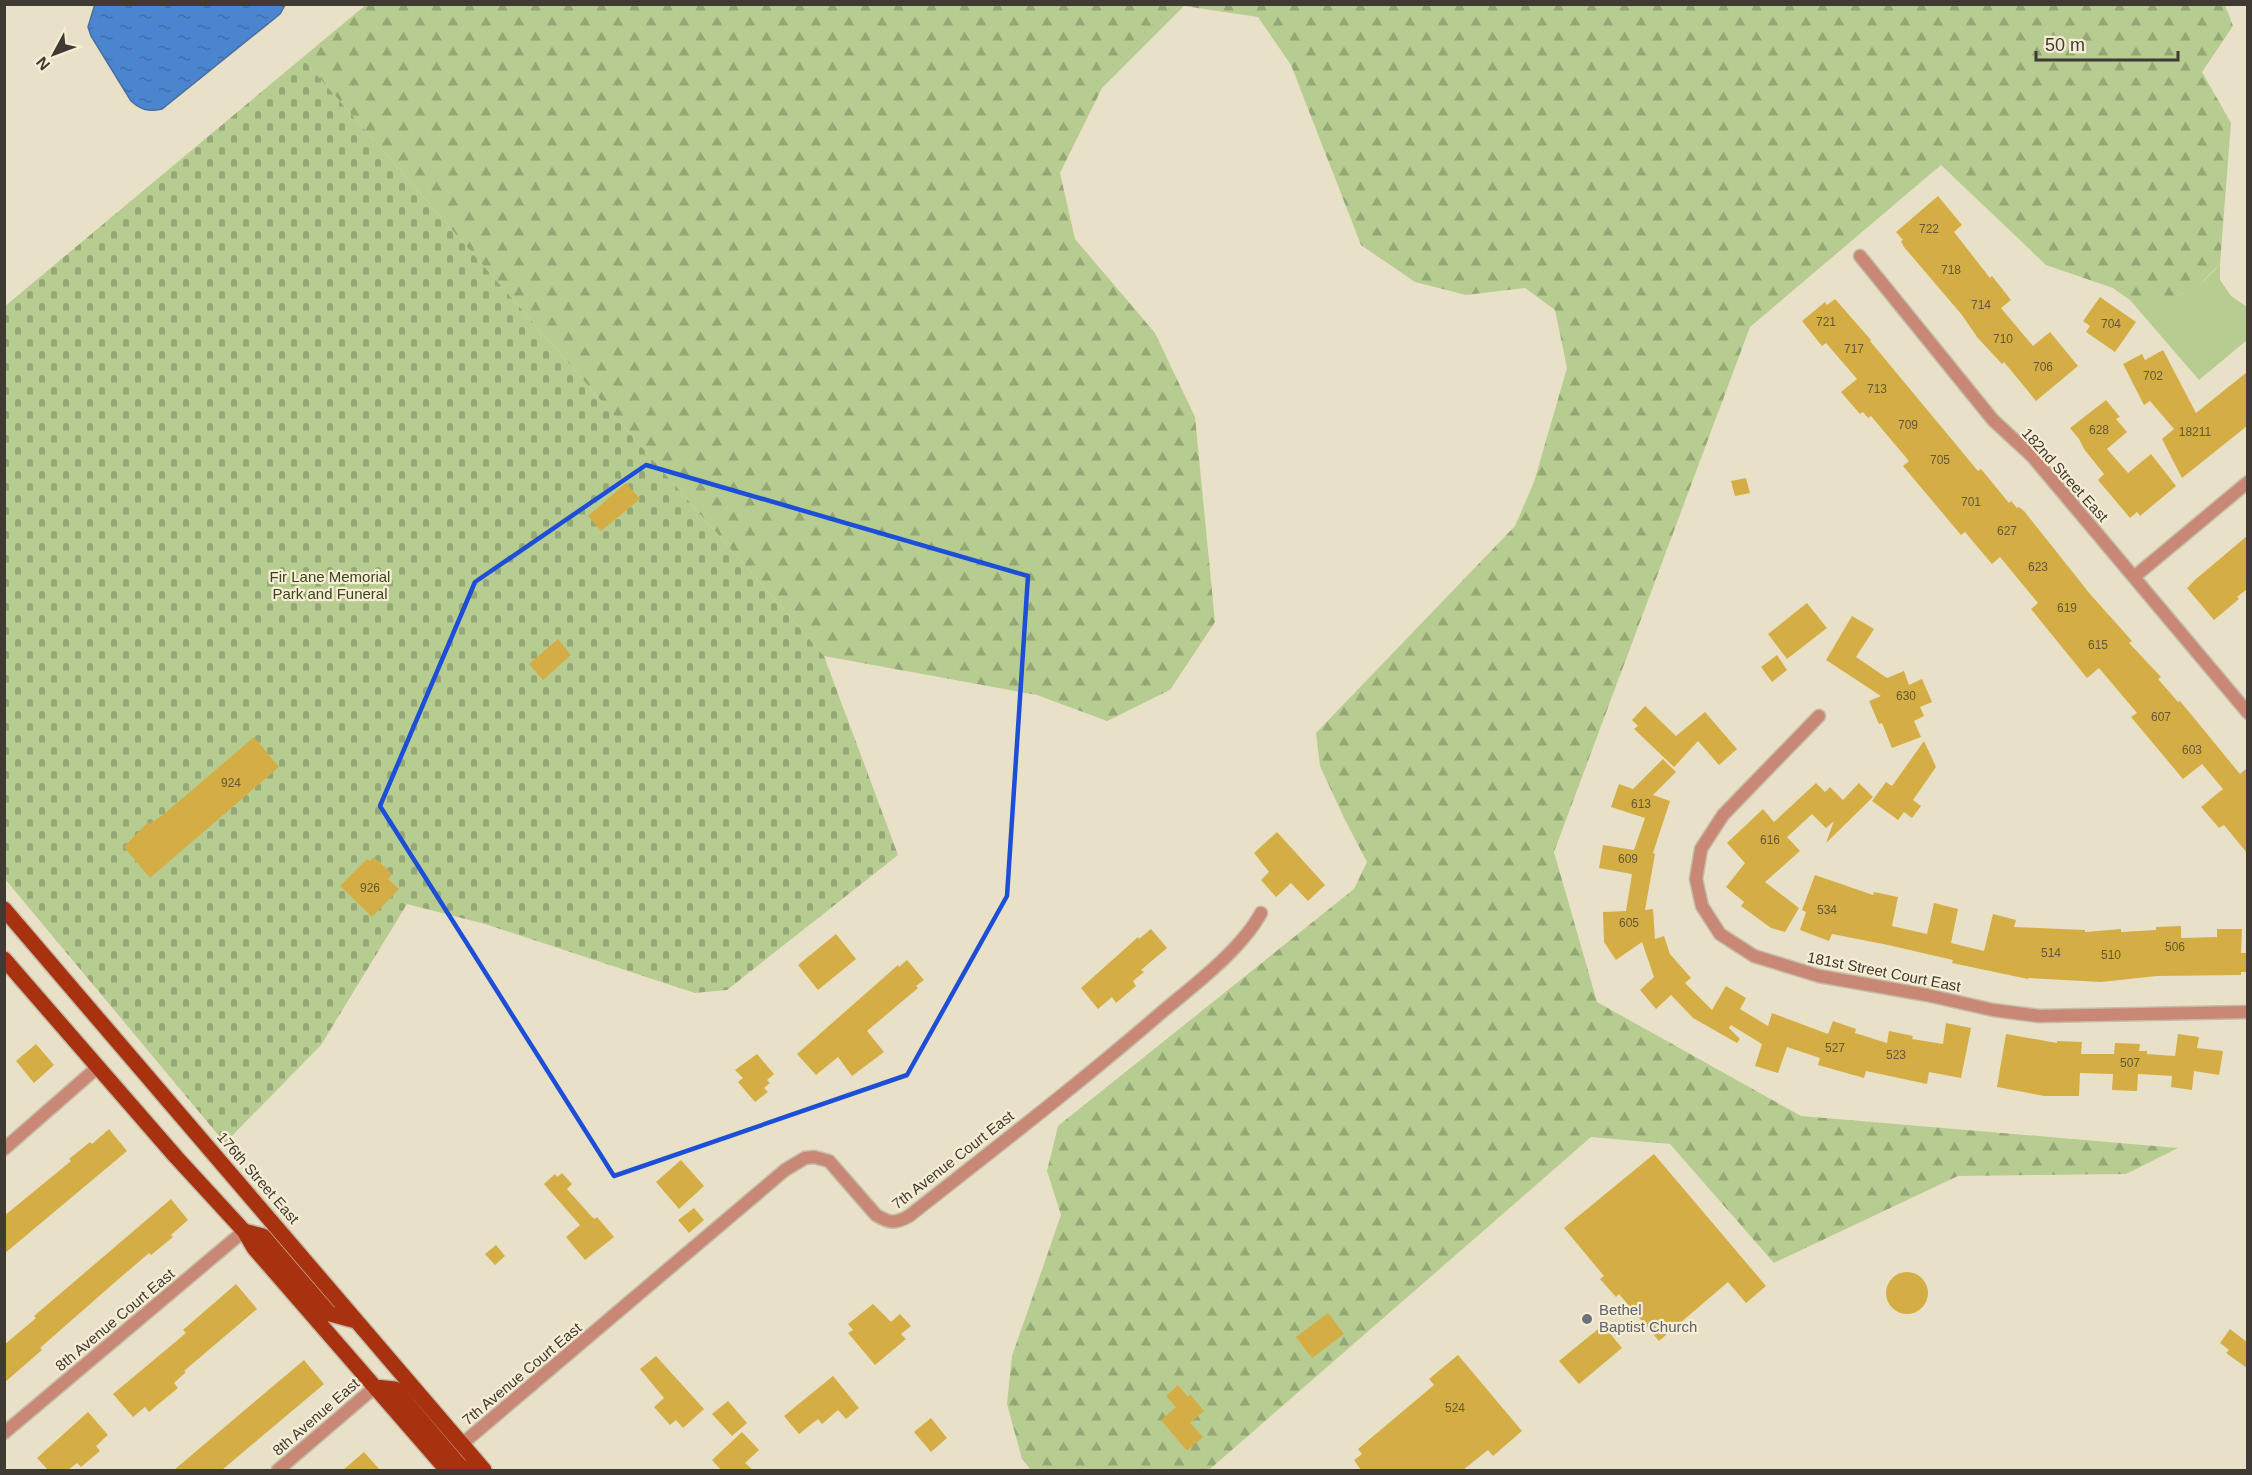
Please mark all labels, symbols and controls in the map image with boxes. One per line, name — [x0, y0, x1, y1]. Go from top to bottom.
north arrow — [24, 24, 84, 84]
scale bar — [2036, 24, 2178, 62]
text: 50 m — [2045, 35, 2085, 55]
text: N — [33, 54, 53, 73]
house number: 722 — [1919, 222, 1939, 236]
house number: 718 — [1941, 263, 1961, 277]
house number: 714 — [1971, 298, 1991, 312]
house number: 721 — [1816, 315, 1836, 329]
house number: 704 — [2101, 317, 2121, 331]
house number: 710 — [1993, 332, 2013, 346]
house number: 717 — [1844, 342, 1864, 356]
house number: 706 — [2033, 360, 2053, 374]
house number: 702 — [2143, 369, 2163, 383]
house number: 713 — [1867, 382, 1887, 396]
house number: 709 — [1898, 418, 1918, 432]
house number: 628 — [2089, 423, 2109, 437]
street label: 182nd Street East — [2019, 424, 2112, 526]
house number: 18211 — [2179, 425, 2212, 439]
house number: 705 — [1930, 453, 1950, 467]
house number: 701 — [1961, 495, 1981, 509]
house number: 627 — [1997, 524, 2017, 538]
house number: 623 — [2028, 560, 2048, 574]
park label: Fir Lane Memorial Park and Funeral — [270, 568, 390, 602]
house number: 619 — [2057, 601, 2077, 615]
house number: 615 — [2088, 638, 2108, 652]
house number: 630 — [1896, 689, 1916, 703]
house number: 607 — [2151, 710, 2171, 724]
house number: 603 — [2182, 743, 2202, 757]
house number: 924 — [221, 776, 241, 790]
house number: 613 — [1631, 797, 1651, 811]
house number: 616 — [1760, 833, 1780, 847]
house number: 609 — [1618, 852, 1638, 866]
house number: 926 — [360, 881, 380, 895]
house number: 534 — [1817, 903, 1837, 917]
house number: 605 — [1619, 916, 1639, 930]
house number: 506 — [2165, 940, 2185, 954]
house number: 514 — [2041, 946, 2061, 960]
street label: 181st Street Court East — [1806, 948, 1963, 995]
house number: 510 — [2101, 948, 2121, 962]
house number: 527 — [1825, 1041, 1845, 1055]
house number: 523 — [1886, 1048, 1906, 1062]
house number: 507 — [2120, 1056, 2140, 1070]
street label: 7th Avenue Court East — [888, 1106, 1018, 1212]
street label: 176th Street East — [214, 1128, 303, 1228]
street label: 8th Avenue Court East — [52, 1264, 178, 1374]
place label: Bethel Baptist Church — [1599, 1301, 1697, 1335]
marker: Bethel Baptist Church — [1580, 1312, 1594, 1326]
street label: 7th Avenue Court East — [459, 1318, 585, 1428]
street label: 8th Avenue East — [269, 1374, 363, 1459]
house number: 524 — [1445, 1401, 1465, 1415]

